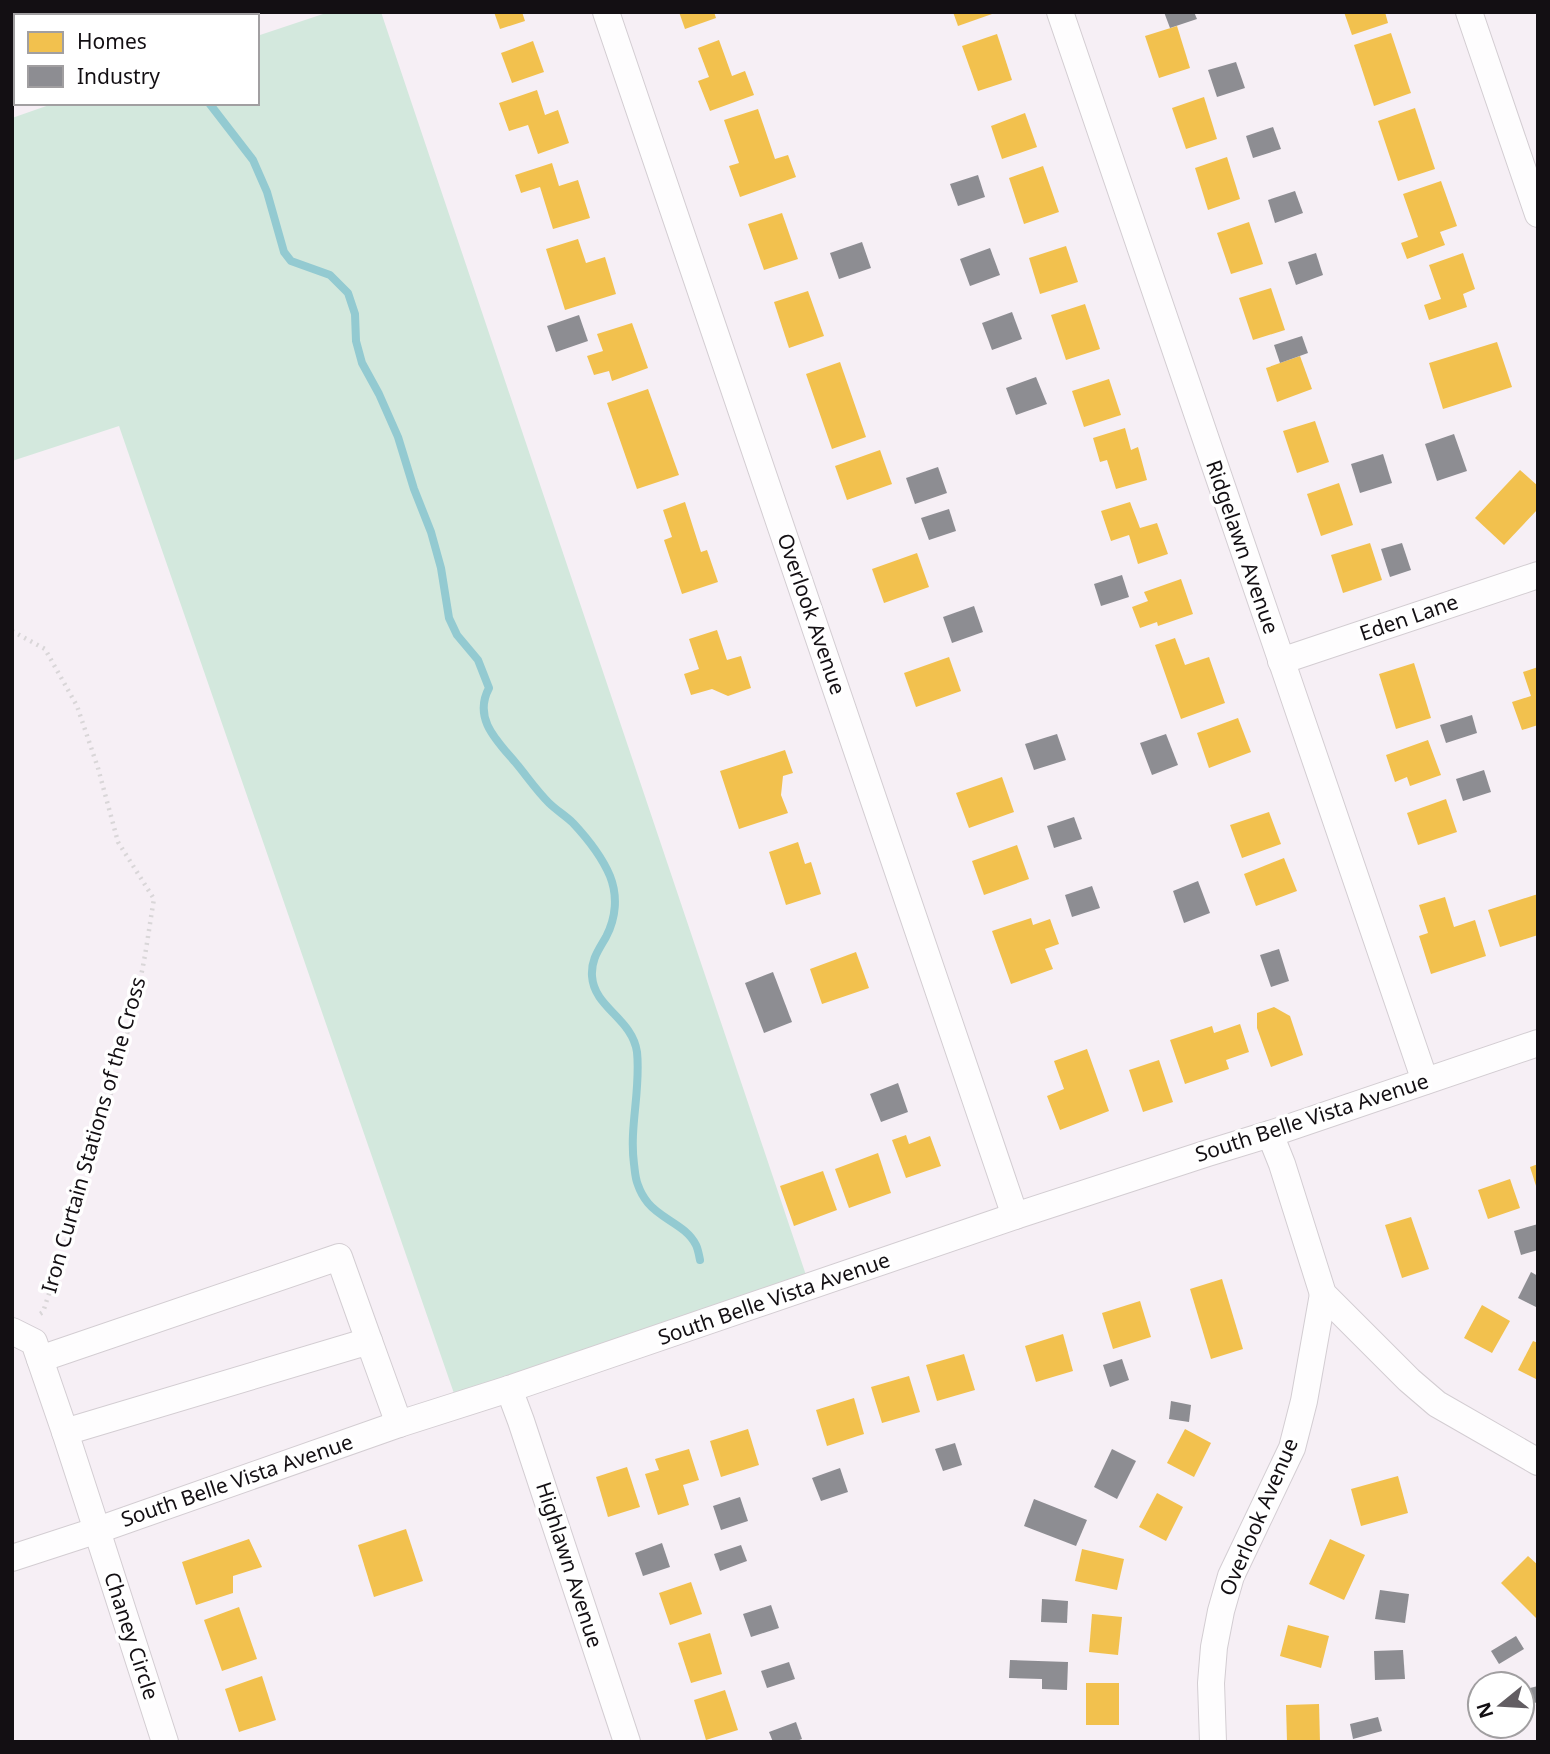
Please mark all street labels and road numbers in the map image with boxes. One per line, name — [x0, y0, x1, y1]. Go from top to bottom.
street label: Ridgelawn Avenue — [1200, 456, 1286, 637]
street label: Overlook Avenue — [771, 529, 853, 698]
street label: Eden Lane — [1356, 587, 1462, 647]
street label: Iron Curtain Stations of the Cross — [34, 974, 152, 1296]
street label: South Belle Vista Avenue — [1192, 1066, 1432, 1168]
street label: South Belle Vista Avenue — [654, 1245, 893, 1351]
street label: South Belle Vista Avenue — [117, 1427, 356, 1533]
street label: Overlook Avenue — [1212, 1433, 1304, 1600]
street label: Highlawn Avenue — [530, 1478, 610, 1651]
street label: Chaney Circle — [98, 1568, 166, 1703]

